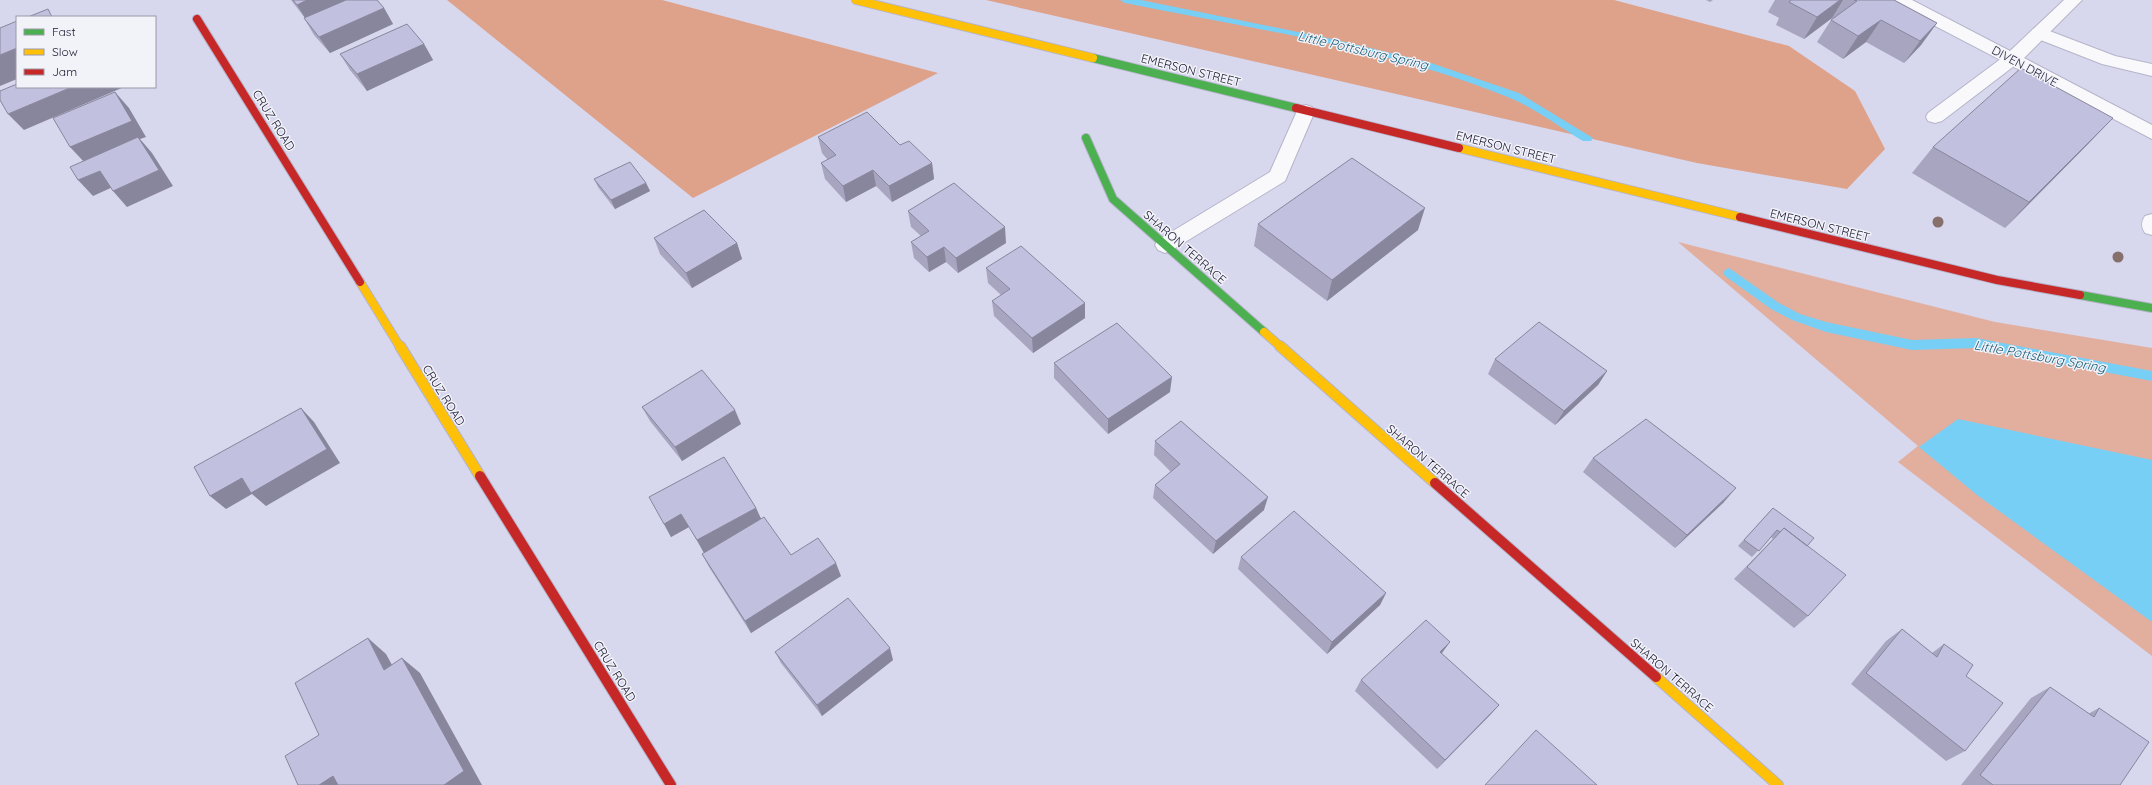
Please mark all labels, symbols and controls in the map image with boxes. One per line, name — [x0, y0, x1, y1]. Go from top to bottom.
legend — [16, 16, 156, 88]
text: Fast — [52, 24, 76, 39]
water label: Little Pottsburg Spring — [1296, 27, 1431, 73]
street label: DIVEN DRIVE — [1989, 42, 2061, 90]
text: Slow — [52, 44, 78, 59]
street label: EMERSON STREET — [1139, 50, 1243, 90]
text: Jam — [52, 64, 77, 79]
street label: CRUZ ROAD — [249, 87, 299, 153]
street label: EMERSON STREET — [1454, 127, 1558, 167]
street label: EMERSON STREET — [1768, 205, 1872, 245]
street label: SHARON TERRACE — [1141, 207, 1230, 287]
water label: Little Pottsburg Spring — [1973, 337, 2108, 376]
street label: CRUZ ROAD — [419, 362, 469, 428]
street label: SHARON TERRACE — [1384, 421, 1473, 501]
street label: SHARON TERRACE — [1628, 635, 1717, 715]
street label: CRUZ ROAD — [590, 638, 640, 704]

